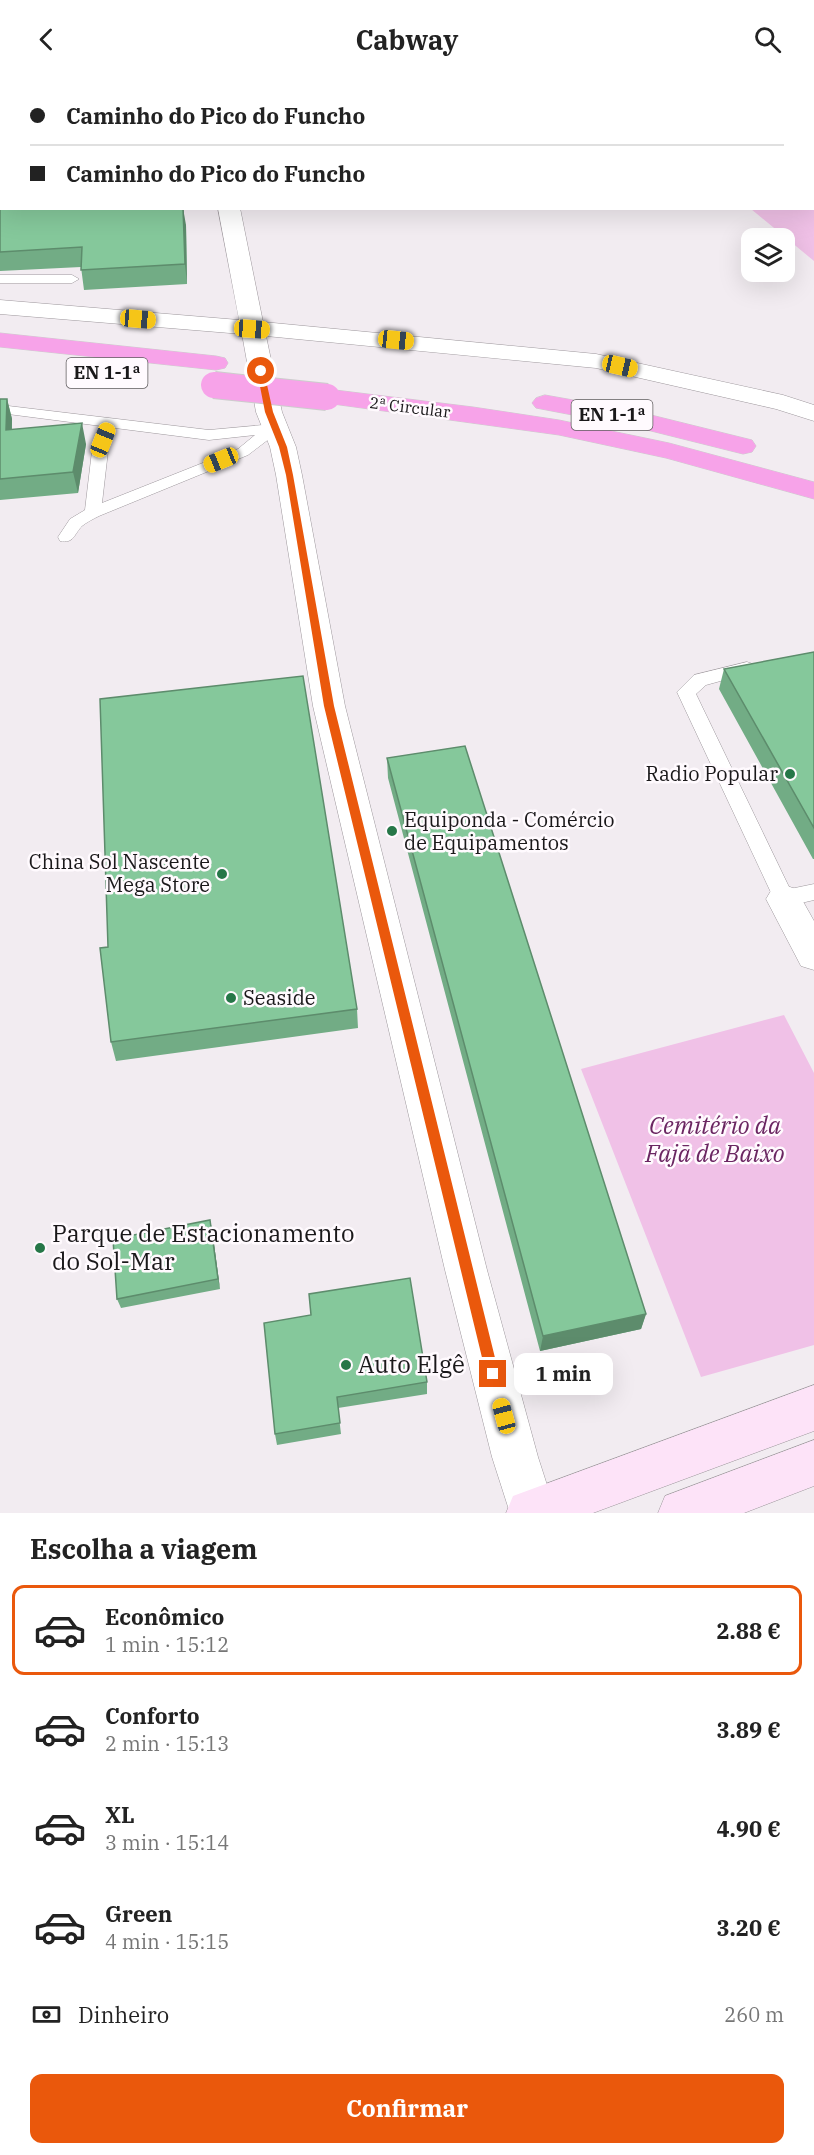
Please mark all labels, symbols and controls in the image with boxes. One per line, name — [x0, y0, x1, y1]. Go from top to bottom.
text: Cabway — [355, 22, 459, 57]
icon: back — [30, 23, 63, 56]
icon: search — [751, 23, 784, 56]
text: Caminho do Pico do Funcho — [66, 101, 365, 130]
text: Caminho do Pico do Funcho — [66, 159, 365, 188]
map controls — [741, 228, 795, 282]
button: layers — [741, 228, 795, 282]
car — [119, 308, 157, 330]
car — [233, 319, 271, 339]
car — [377, 329, 415, 351]
car — [600, 353, 640, 379]
route start — [247, 357, 274, 384]
road number: EN 1-1ª — [66, 358, 148, 388]
street label: 2ª Circular — [369, 392, 451, 422]
road number: EN 1-1ª — [572, 400, 652, 430]
car — [88, 420, 118, 460]
car — [201, 445, 241, 475]
place label: Radio Popular — [645, 760, 778, 787]
marker: Radio Popular — [783, 767, 797, 781]
place label: Equiponda - Comércio de Equipamentos — [404, 806, 615, 856]
marker: Equiponda - Comércio de Equipamentos — [385, 824, 399, 838]
place label: China Sol Nascente Mega Store — [29, 848, 210, 898]
marker: China Sol Nascente Mega Store — [215, 867, 229, 881]
place label: Seaside — [243, 984, 316, 1011]
marker: Seaside — [224, 991, 238, 1005]
park label: Cemitério da Fajã de Baixo — [644, 1109, 785, 1169]
place label: Parque de Estacionamento do Sol-Mar — [52, 1217, 355, 1277]
marker: Parque de Estacionamento do Sol-Mar — [33, 1241, 47, 1255]
place label: Auto Elgê — [358, 1348, 465, 1380]
callout: 1 min — [514, 1353, 613, 1395]
marker: Auto Elgê — [339, 1358, 353, 1372]
route end — [479, 1360, 506, 1387]
text: 1 min — [536, 1360, 592, 1387]
car — [491, 1396, 517, 1436]
text: Escolha a viagem — [30, 1531, 257, 1566]
text: Econômico — [105, 1602, 224, 1631]
icon: car — [33, 1603, 87, 1657]
text: 2.88 € — [716, 1616, 781, 1645]
text: 1 min · 15:12 — [105, 1631, 229, 1658]
text: Conforto — [105, 1701, 200, 1730]
icon: car — [33, 1702, 87, 1756]
text: 3.89 € — [716, 1715, 781, 1744]
text: 2 min · 15:13 — [105, 1730, 229, 1757]
text: XL — [105, 1800, 135, 1829]
icon: car — [33, 1801, 87, 1855]
text: 4.90 € — [716, 1814, 781, 1843]
text: 3 min · 15:14 — [105, 1829, 229, 1856]
text: Green — [105, 1899, 172, 1928]
icon: car — [33, 1900, 87, 1954]
text: 3.20 € — [716, 1913, 781, 1942]
text: 4 min · 15:15 — [105, 1928, 229, 1955]
icon: cash — [30, 1998, 63, 2031]
text: Dinheiro — [78, 2000, 169, 2029]
text: 260 m — [724, 2001, 784, 2028]
button: Confirmar — [30, 2074, 784, 2143]

